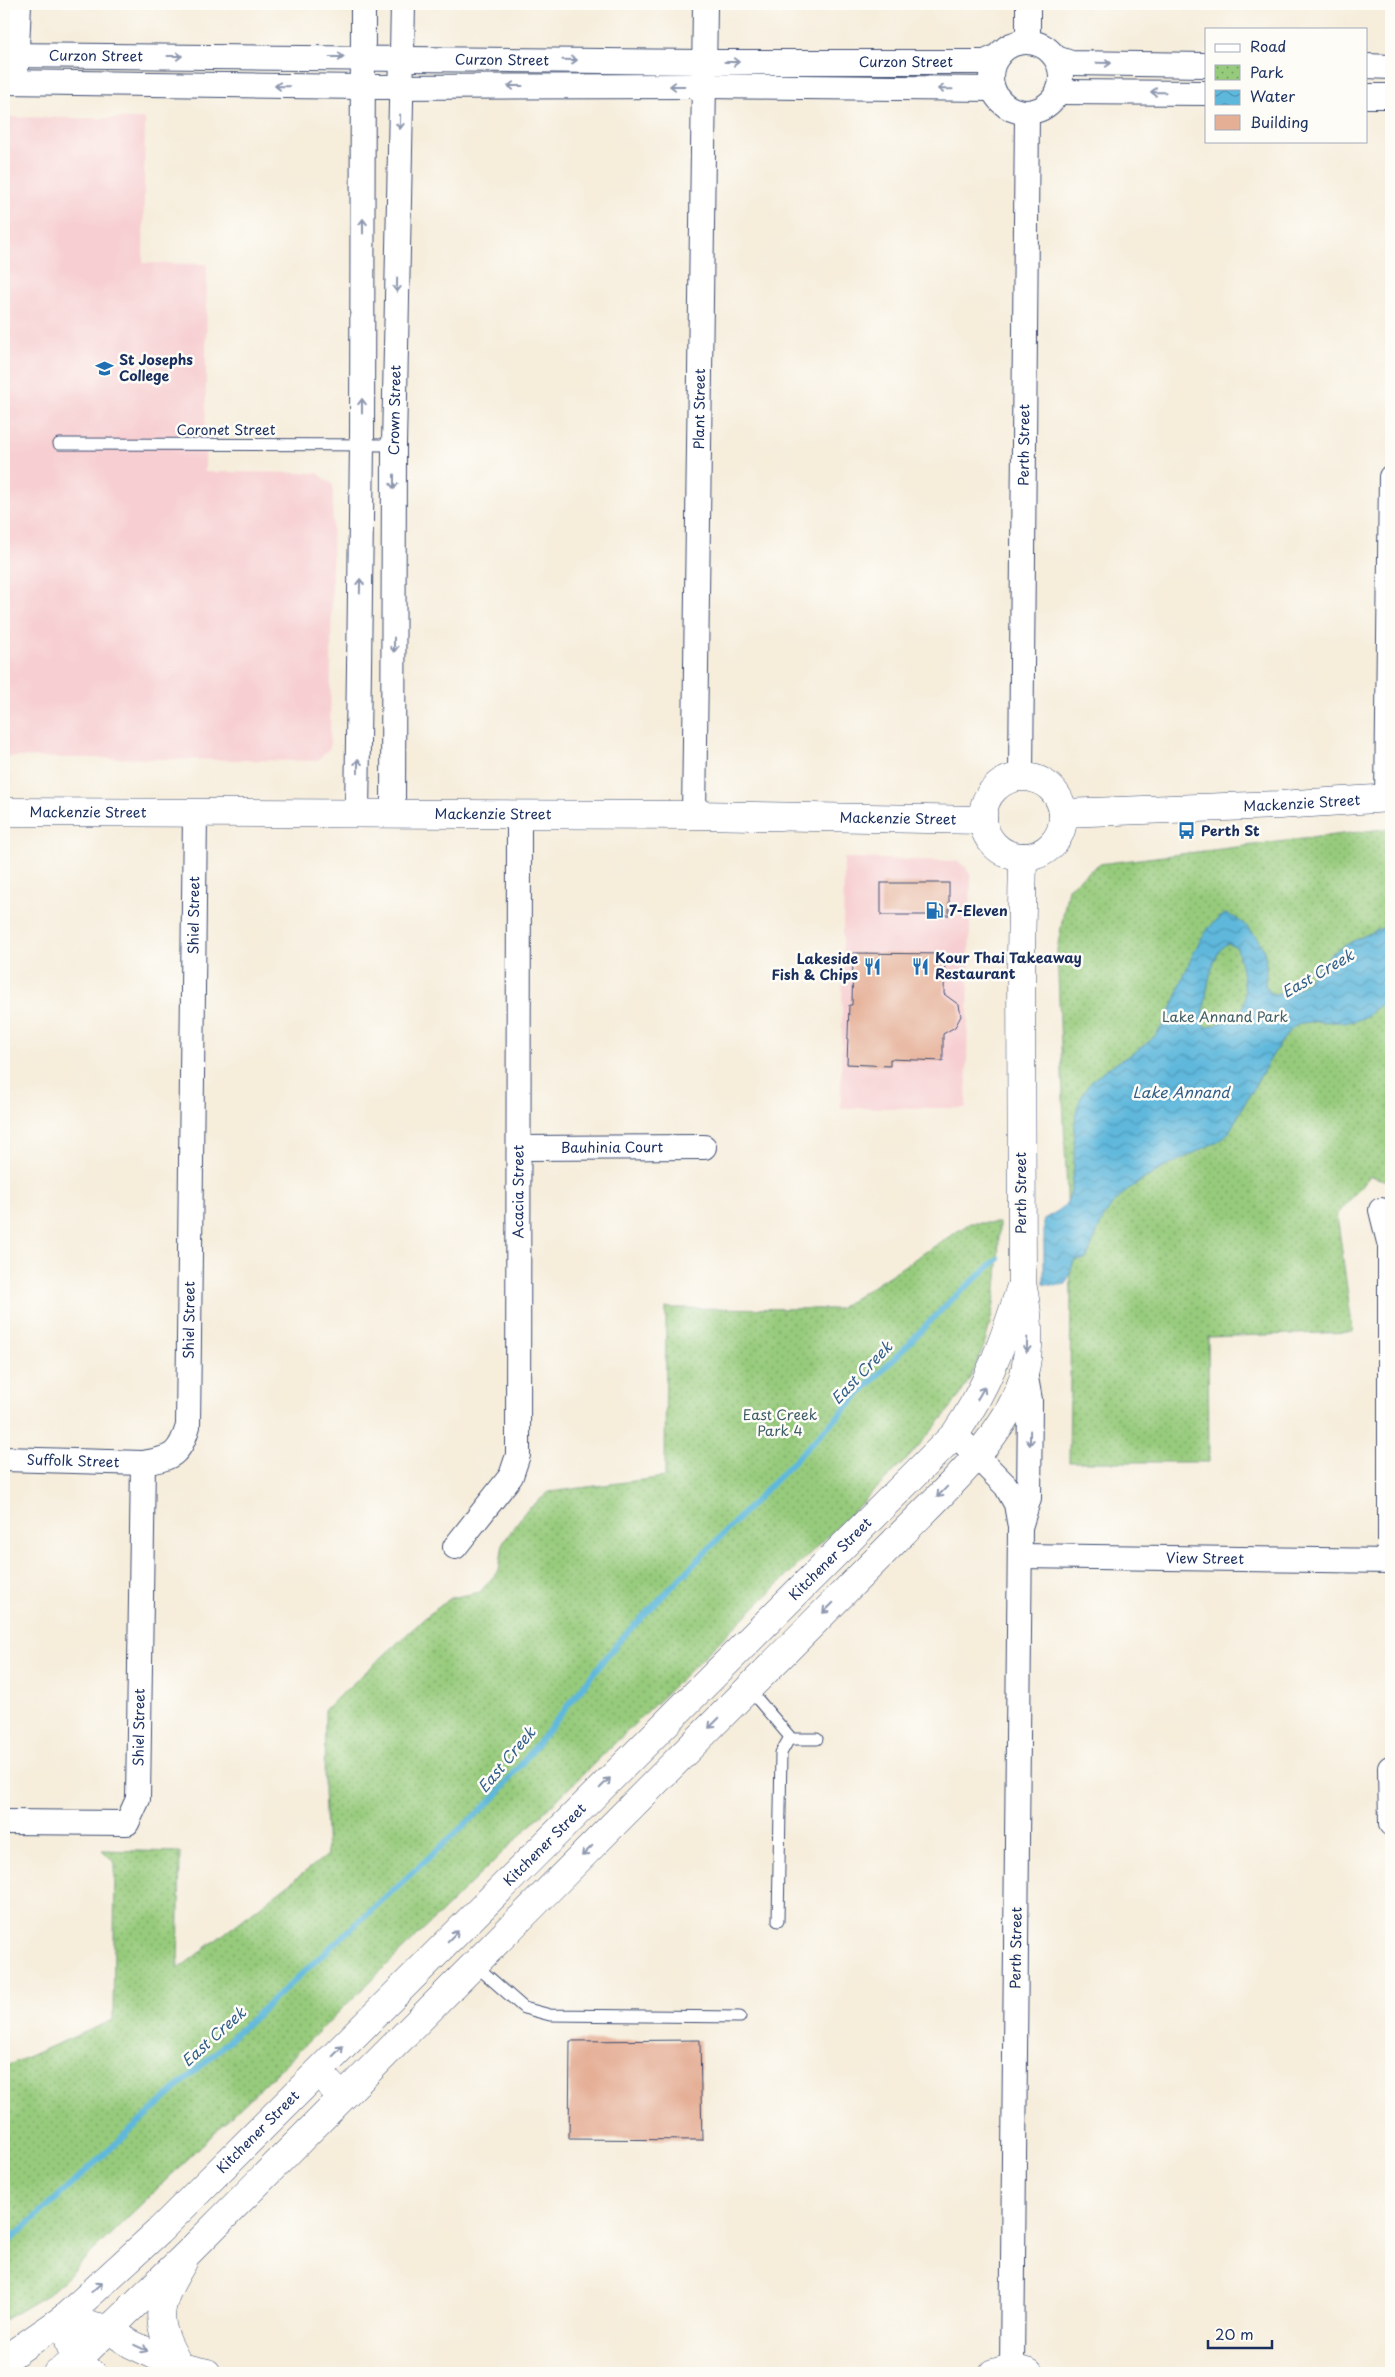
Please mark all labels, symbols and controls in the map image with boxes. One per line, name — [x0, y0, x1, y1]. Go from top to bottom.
legend — [1205, 28, 1368, 142]
text: Road — [1250, 34, 1286, 57]
street label: Curzon Street — [49, 44, 143, 66]
street label: Curzon Street — [455, 49, 549, 70]
one-way arrow — [166, 51, 183, 61]
street label: Curzon Street — [859, 51, 953, 72]
one-way arrow — [329, 52, 345, 62]
one-way arrow — [562, 55, 578, 65]
one-way arrow — [724, 57, 740, 67]
one-way arrow — [1096, 58, 1112, 68]
text: Park — [1250, 60, 1284, 83]
one-way arrow — [274, 81, 290, 90]
one-way arrow — [507, 81, 523, 91]
one-way arrow — [669, 81, 686, 91]
one-way arrow — [937, 84, 953, 93]
text: Water — [1250, 84, 1295, 107]
one-way arrow — [1150, 87, 1166, 97]
text: Building — [1250, 110, 1309, 133]
one-way arrow — [395, 114, 405, 130]
one-way arrow — [358, 218, 368, 234]
one-way arrow — [392, 276, 402, 293]
place label: St Josephs College — [119, 349, 193, 386]
school or university icon: St Josephs College — [95, 358, 115, 378]
street label: Crown Street — [383, 364, 406, 455]
street label: Plant Street — [688, 368, 710, 450]
one-way arrow — [357, 398, 367, 414]
street label: Perth Street — [1013, 404, 1034, 486]
street label: Coronet Street — [176, 419, 276, 440]
one-way arrow — [389, 474, 399, 490]
one-way arrow — [355, 578, 365, 594]
one-way arrow — [389, 636, 399, 653]
one-way arrow — [353, 758, 363, 774]
street label: Mackenzie Street — [1243, 789, 1361, 816]
street label: Mackenzie Street — [29, 801, 147, 823]
street label: Mackenzie Street — [434, 803, 552, 824]
street label: Mackenzie Street — [839, 807, 957, 830]
place label: Perth St — [1201, 820, 1260, 841]
bus stop icon: Perth St — [1177, 821, 1197, 841]
street label: Shiel Street — [182, 876, 204, 954]
place label: 7-Eleven — [949, 900, 1008, 921]
fuel station icon: 7-Eleven — [925, 901, 945, 921]
water label: East Creek — [1277, 942, 1358, 1003]
place label: Kour Thai Takeaway Restaurant — [935, 947, 1082, 984]
place label: Lakeside Fish & Chips — [772, 948, 858, 985]
restaurant icon: Kour Thai Takeaway Restaurant — [911, 956, 931, 976]
restaurant icon: Lakeside Fish & Chips — [862, 957, 882, 977]
park label: Lake Annand Park — [1162, 1006, 1288, 1027]
water label: Lake Annand — [1133, 1080, 1231, 1103]
street label: Bauhinia Court — [561, 1136, 664, 1158]
street label: Acacia Street — [507, 1144, 528, 1238]
street label: Perth Street — [1010, 1152, 1031, 1234]
street label: Shiel Street — [178, 1281, 200, 1359]
water label: East Creek — [825, 1335, 897, 1409]
one-way arrow — [1022, 1336, 1032, 1353]
one-way arrow — [976, 1386, 986, 1401]
park label: East Creek Park 4 — [743, 1404, 818, 1441]
one-way arrow — [1025, 1430, 1035, 1446]
street label: Suffolk Street — [26, 1449, 120, 1472]
one-way arrow — [936, 1486, 948, 1498]
street label: Kitchener Street — [784, 1512, 876, 1605]
street label: View Street — [1166, 1547, 1244, 1569]
one-way arrow — [822, 1602, 834, 1614]
street label: Shiel Street — [127, 1688, 150, 1767]
one-way arrow — [707, 1717, 720, 1729]
water label: East Creek — [471, 1720, 541, 1797]
one-way arrow — [598, 1778, 610, 1790]
street label: Kitchener Street — [498, 1798, 591, 1891]
one-way arrow — [580, 1845, 593, 1857]
street label: Perth Street — [1004, 1907, 1027, 1989]
one-way arrow — [447, 1930, 459, 1942]
water label: East Creek — [176, 2000, 251, 2071]
one-way arrow — [332, 2045, 345, 2057]
street label: Kitchener Street — [211, 2085, 304, 2178]
one-way arrow — [91, 2281, 104, 2293]
scale bar — [1208, 2317, 1271, 2349]
text: 20 m — [1215, 2322, 1254, 2345]
one-way arrow — [133, 2343, 148, 2353]

